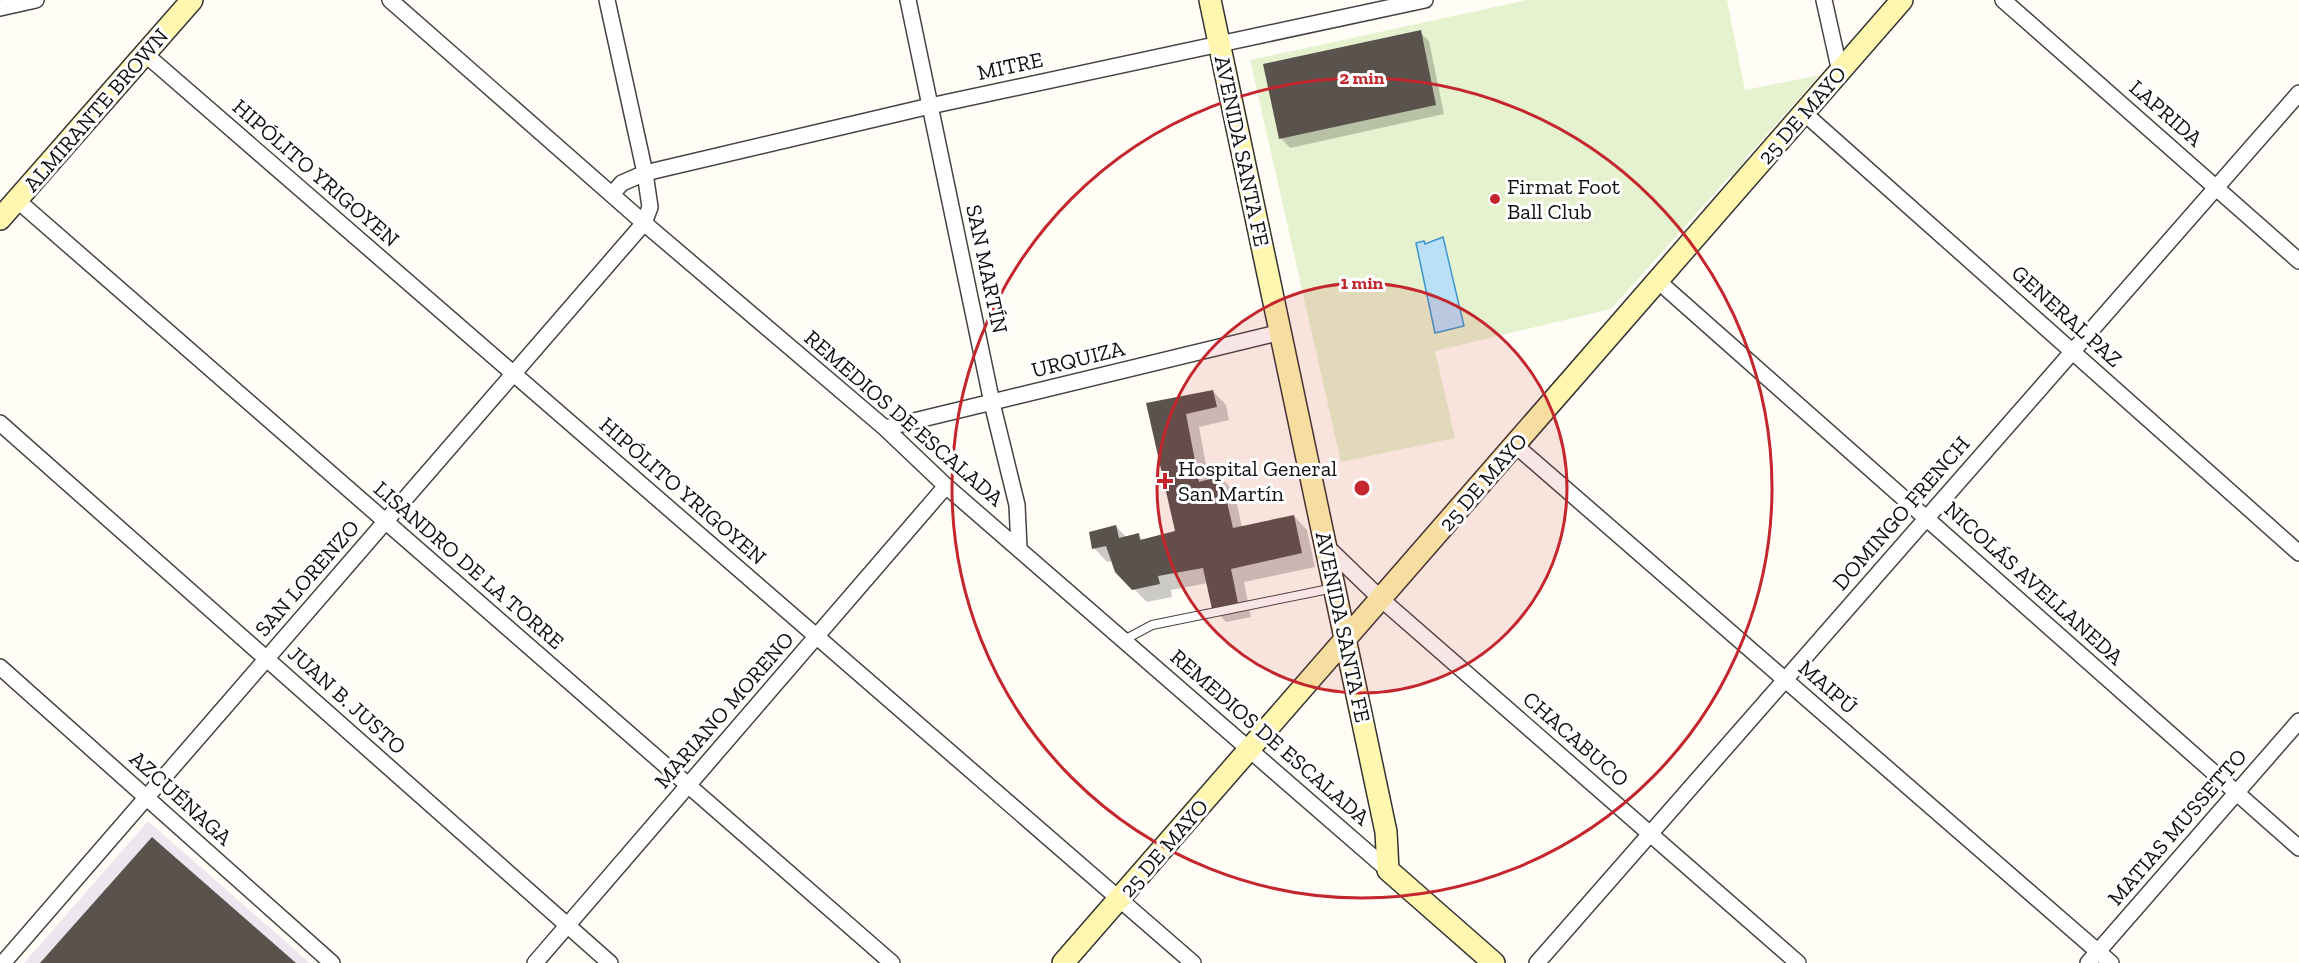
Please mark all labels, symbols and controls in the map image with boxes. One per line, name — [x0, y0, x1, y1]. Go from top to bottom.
street label: ALMIRANTE BROWN — [18, 23, 174, 197]
street label: MITRE — [975, 46, 1045, 86]
street label: AVENIDA SANTA FE — [1209, 53, 1275, 249]
street label: 25 DE MAYO — [1752, 60, 1852, 170]
text: 2 min — [1340, 67, 1385, 89]
street label: LAPRIDA — [2124, 74, 2209, 153]
street label: HIPÓLITO YRIGOYEN — [227, 93, 405, 253]
place label: Firmat Foot Ball Club — [1507, 173, 1621, 225]
marker: Firmat Foot Ball Club — [1488, 192, 1502, 206]
street label: SAN MARTÍN — [960, 202, 1014, 336]
street label: GENERAL PAZ — [2006, 259, 2128, 373]
text: 1 min — [1341, 272, 1384, 294]
street label: REMEDIOS DE ESCALADA — [799, 324, 1010, 512]
street label: URQUIZA — [1029, 334, 1128, 384]
street label: HIPÓLITO YRIGOYEN — [594, 411, 772, 571]
street label: 25 DE MAYO — [1433, 427, 1533, 537]
street label: DOMINGO FRENCH — [1827, 430, 1975, 596]
place label: Hospital General San Martín — [1178, 455, 1337, 507]
marker: Hospital General San Martín — [1156, 472, 1174, 490]
street label: LISANDRO DE LA TORRE — [368, 475, 570, 655]
centre of rings — [1352, 478, 1372, 498]
street label: NICOLÁS AVELLANEDA — [1939, 495, 2130, 671]
street label: SAN LORENZO — [249, 514, 365, 642]
street label: AVENIDA SANTA FE — [1310, 529, 1376, 725]
street label: MARIANO MORENO — [649, 626, 799, 794]
street label: JUAN B. JUSTO — [282, 640, 412, 760]
street label: REMEDIOS DE ESCALADA — [1165, 643, 1376, 831]
street label: MAIPÚ — [1793, 654, 1863, 720]
street label: CHACABUCO — [1517, 685, 1635, 793]
street label: MATIAS MUSSETTO — [2102, 743, 2252, 911]
street label: AZCUÉNAGA — [124, 745, 238, 852]
street label: 25 DE MAYO — [1114, 793, 1214, 903]

